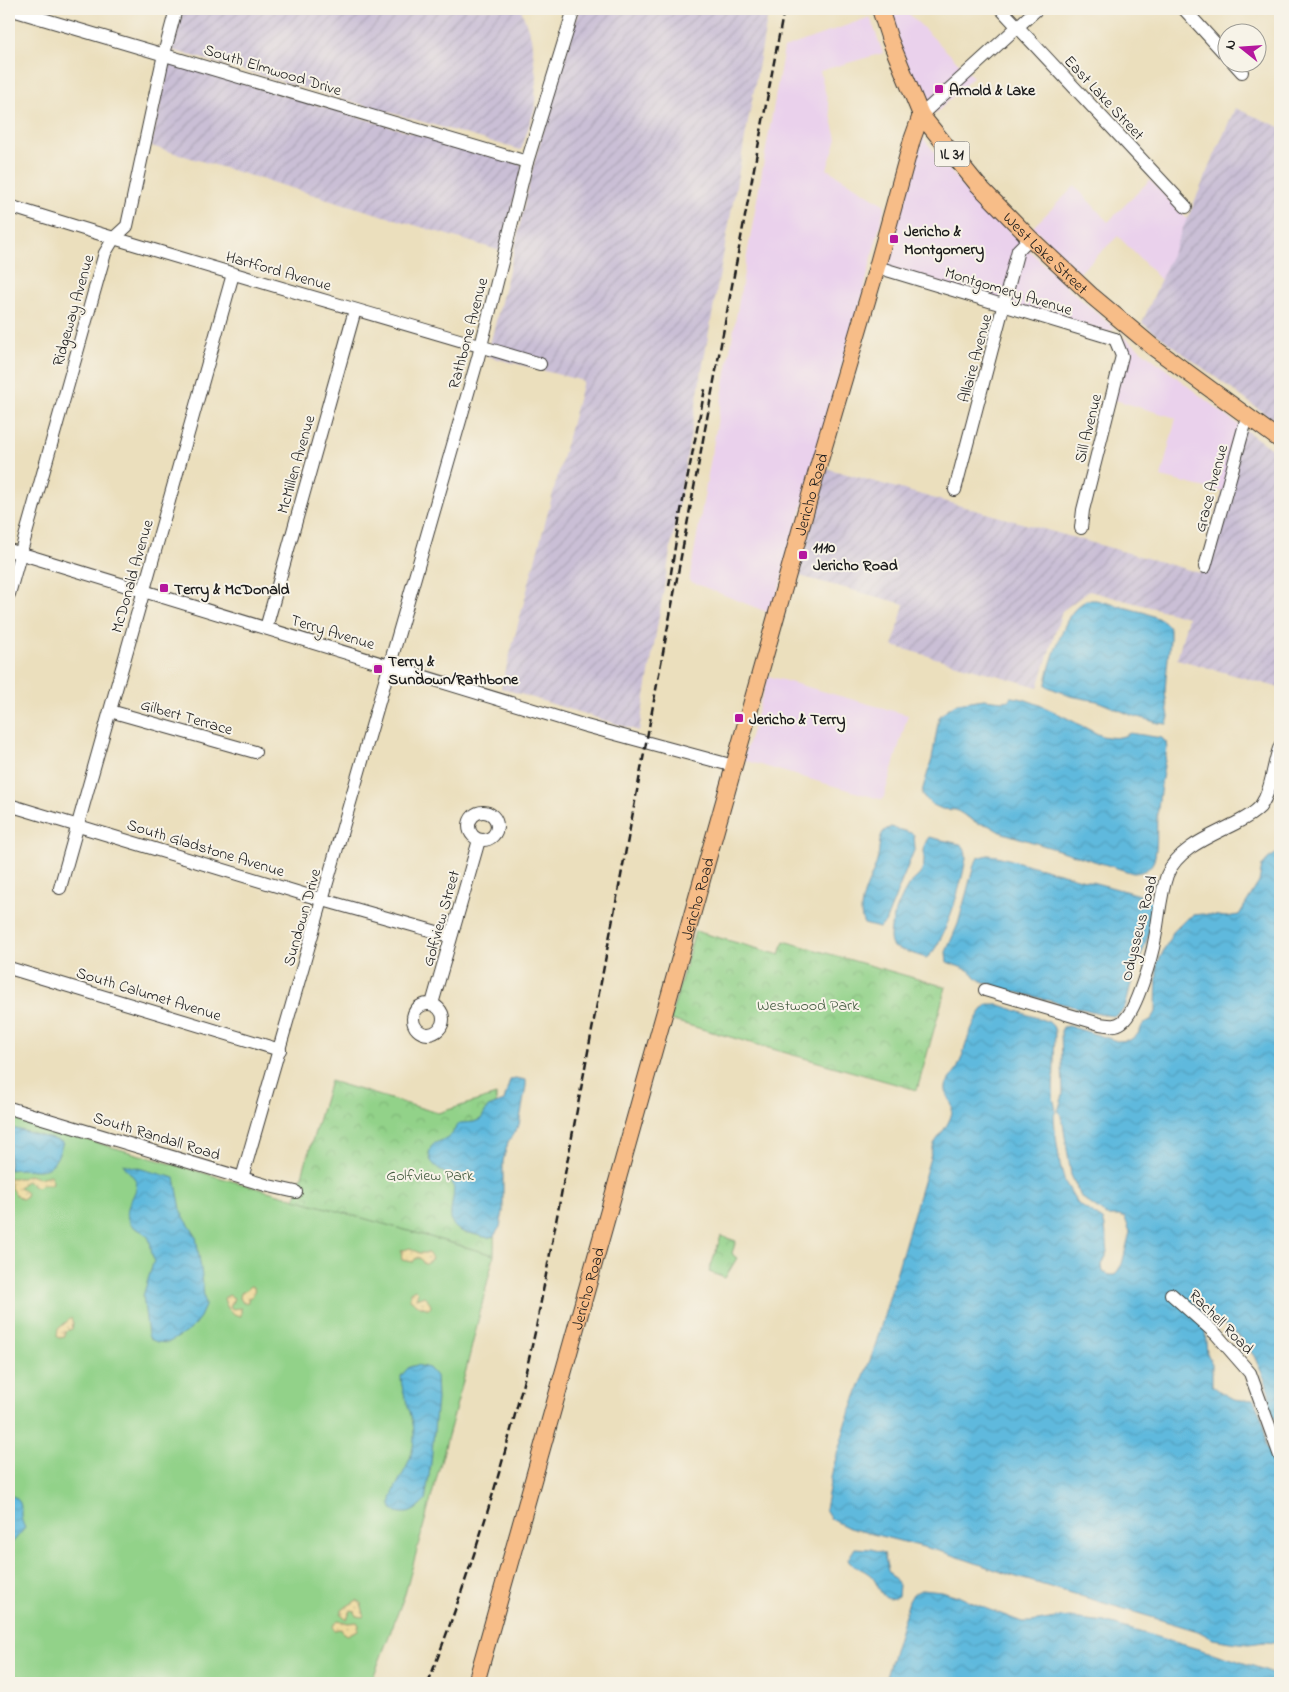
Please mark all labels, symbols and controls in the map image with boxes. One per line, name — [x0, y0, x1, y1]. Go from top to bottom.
north arrow — [1216, 22, 1266, 72]
text: N — [1220, 37, 1242, 52]
street label: South Elmwood Drive — [201, 39, 345, 104]
street label: East Lake Street — [1058, 50, 1150, 147]
place label: Arnold & Lake — [949, 79, 1036, 103]
marker: Arnold & Lake — [933, 83, 945, 95]
road number: IL 31 — [934, 142, 970, 166]
street label: West Lake Street — [997, 207, 1093, 301]
place label: Jericho & Montgomery — [904, 220, 984, 263]
marker: Jericho & Montgomery — [888, 233, 900, 245]
street label: Hartford Avenue — [223, 245, 335, 299]
street label: Ridgeway Avenue — [47, 251, 102, 369]
street label: Montgomery Avenue — [942, 261, 1076, 323]
street label: Rathbone Avenue — [443, 274, 496, 392]
street label: Allaire Avenue — [953, 311, 999, 405]
street label: Sill Avenue — [1069, 391, 1109, 466]
street label: McMillen Avenue — [271, 412, 323, 517]
street label: Grace Avenue — [1189, 441, 1235, 535]
street label: Jericho Road — [789, 451, 835, 539]
street label: McDonald Avenue — [105, 516, 161, 636]
place label: 1110 Jericho Road — [813, 536, 898, 578]
marker: 1110 Jericho Road — [797, 549, 809, 561]
place label: Terry & McDonald — [174, 578, 290, 603]
marker: Terry & McDonald — [158, 582, 170, 594]
street label: Terry Avenue — [287, 609, 378, 657]
place label: Terry & Sundown/Rathbone — [388, 650, 519, 692]
marker: Terry & Sundown/Rathbone — [372, 663, 384, 675]
street label: Gilbert Terrace — [138, 693, 236, 743]
place label: Jericho & Terry — [749, 708, 845, 733]
marker: Jericho & Terry — [733, 712, 745, 724]
street label: South Gladstone Avenue — [124, 813, 288, 885]
street label: Jericho Road — [676, 855, 722, 943]
street label: Sundown Drive — [278, 865, 329, 969]
street label: Golfview Street — [417, 867, 467, 969]
street label: Odysseus Road — [1115, 873, 1165, 984]
street label: South Calumet Avenue — [73, 961, 225, 1029]
park label: Westwood Park — [757, 994, 860, 1018]
street label: South Randall Road — [90, 1106, 223, 1168]
park label: Golfview Park — [386, 1164, 475, 1188]
street label: Jericho Road — [566, 1245, 612, 1333]
street label: Rachell Road — [1183, 1284, 1259, 1360]

